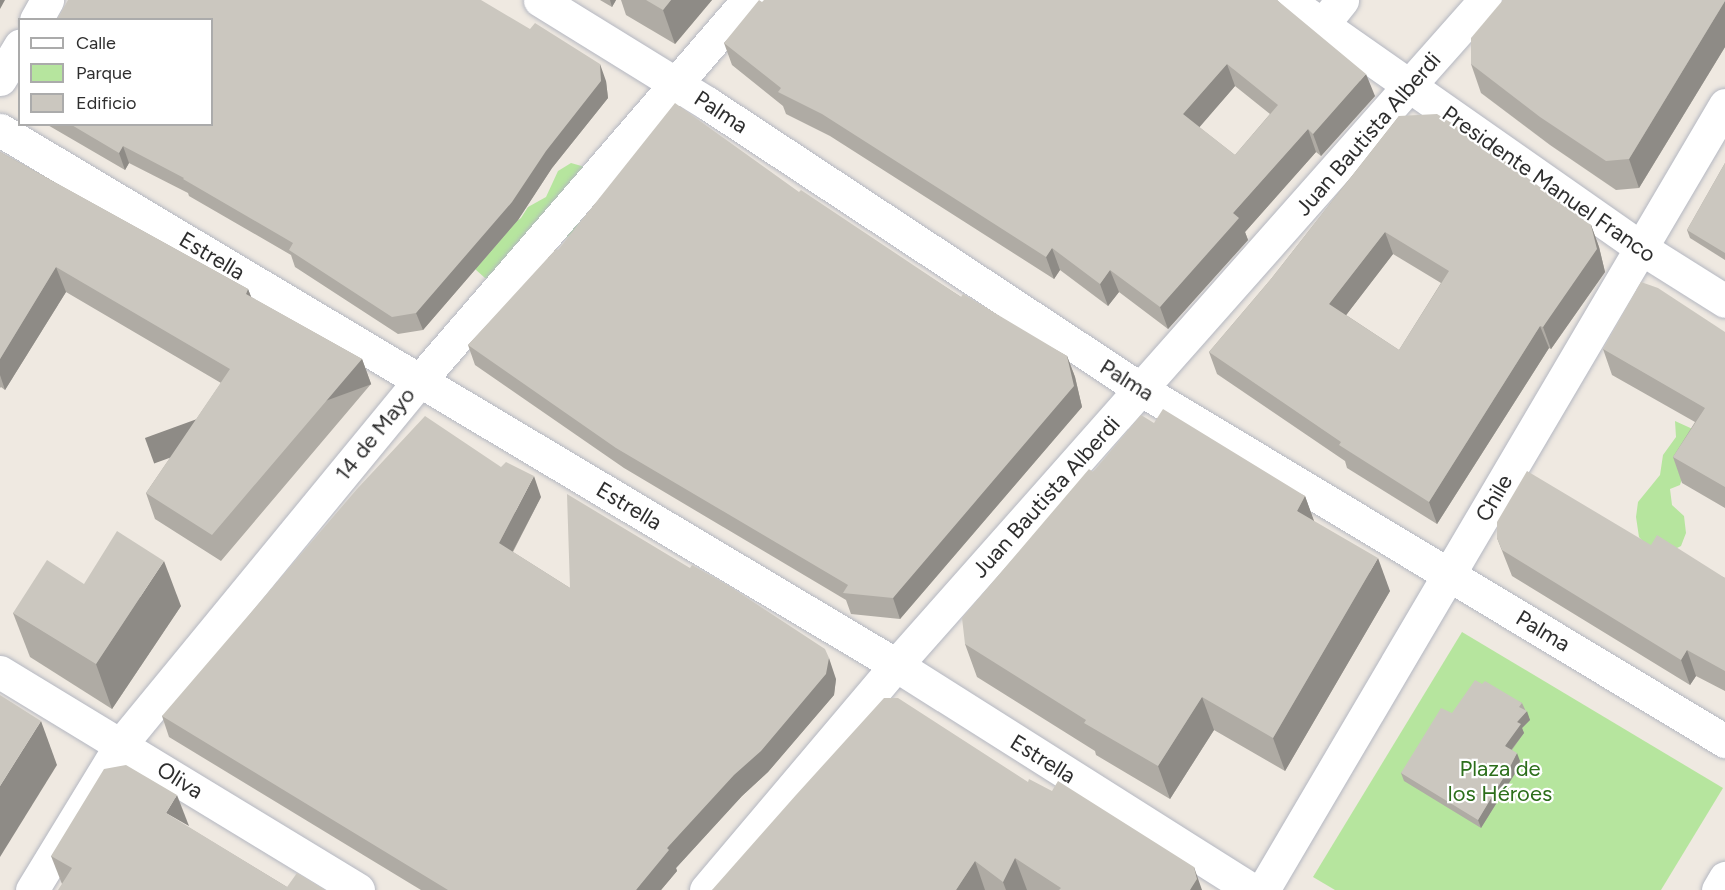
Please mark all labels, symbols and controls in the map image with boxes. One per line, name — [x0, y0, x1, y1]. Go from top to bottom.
legend — [18, 18, 213, 126]
text: Calle — [76, 32, 116, 54]
street label: Juan Bautista Alberdi — [1290, 47, 1446, 221]
text: Parque — [76, 62, 132, 84]
street label: Palma — [689, 85, 753, 139]
text: Edificio — [76, 92, 137, 114]
street label: Presidente Manuel Franco — [1437, 100, 1661, 268]
street label: Estrella — [174, 226, 250, 286]
street label: Palma — [1095, 353, 1159, 407]
street label: 14 de Mayo — [329, 382, 421, 486]
street label: Juan Bautista Alberdi — [967, 411, 1125, 583]
street label: Chile — [1470, 470, 1518, 526]
street label: Estrella — [591, 476, 667, 536]
street label: Palma — [1511, 605, 1575, 657]
street label: Estrella — [1006, 729, 1080, 789]
park label: Plaza de los Héroes — [1448, 755, 1552, 806]
street label: Oliva — [152, 756, 208, 804]

